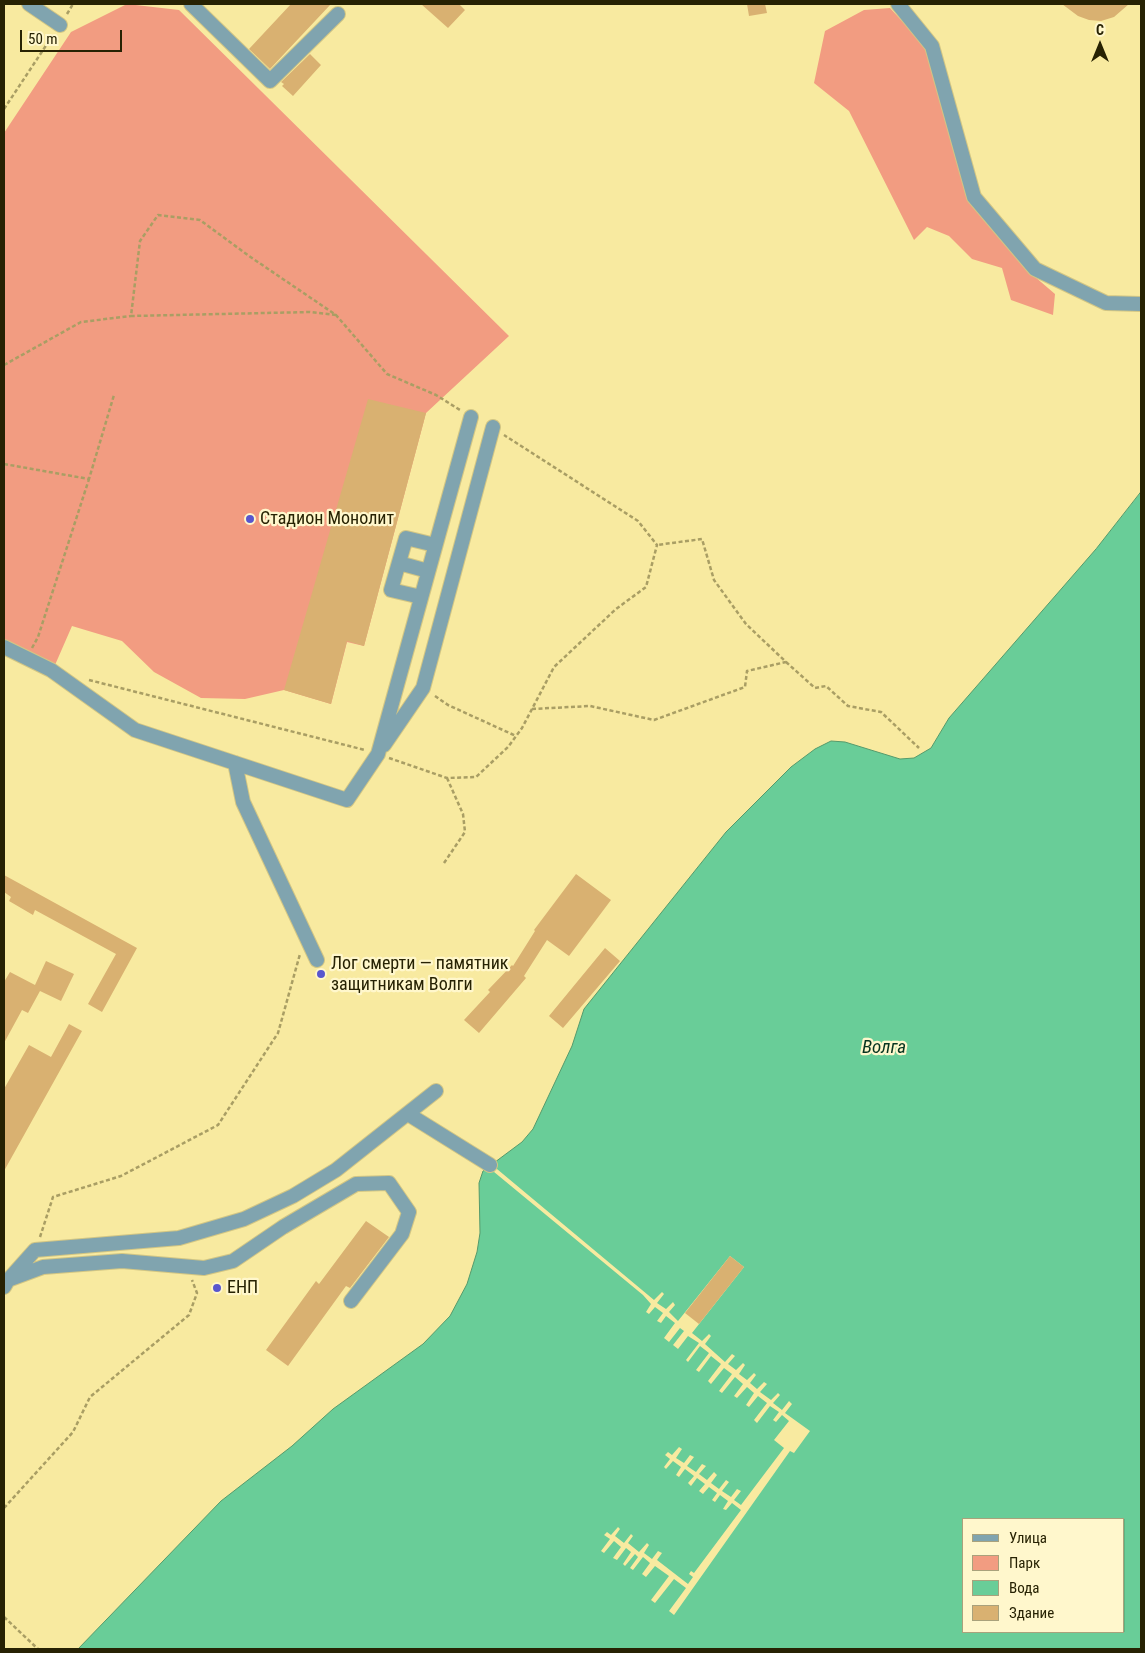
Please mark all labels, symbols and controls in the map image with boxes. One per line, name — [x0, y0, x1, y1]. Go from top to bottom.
scale bar — [22, 20, 125, 52]
north arrow — [1075, 20, 1125, 70]
text: С — [1096, 22, 1104, 38]
text: 50 m — [28, 30, 58, 48]
place label: Стадион Монолит — [260, 508, 394, 530]
marker: Стадион Монолит — [244, 513, 256, 525]
place label: Лог смерти — памятник защитникам Волги — [331, 953, 509, 996]
marker: Лог смерти — памятник защитникам Волги — [315, 968, 327, 980]
water label: Волга — [862, 1037, 906, 1059]
place label: ЕНП — [227, 1277, 258, 1299]
marker: ЕНП — [211, 1282, 223, 1294]
legend — [962, 1518, 1125, 1633]
text: Улица — [1009, 1529, 1047, 1547]
text: Парк — [1009, 1554, 1040, 1572]
text: Вода — [1009, 1579, 1039, 1597]
text: Здание — [1009, 1604, 1054, 1622]

